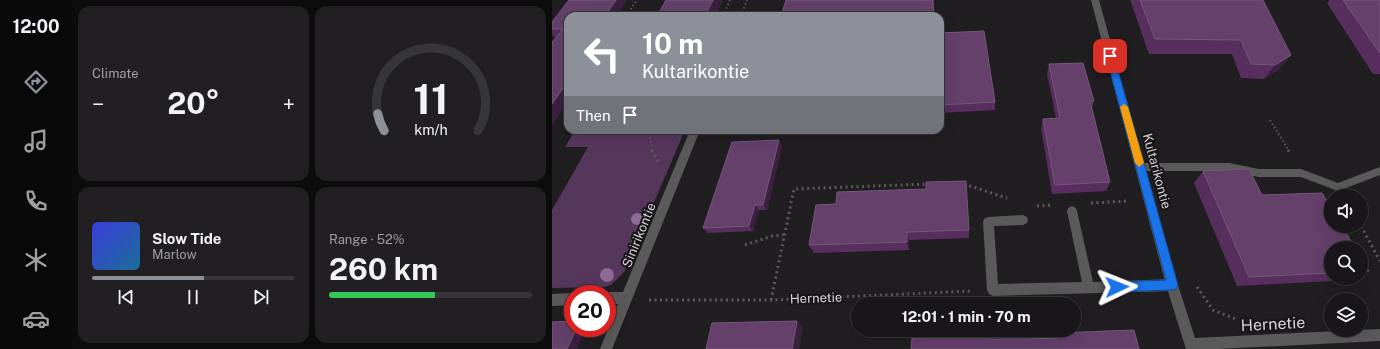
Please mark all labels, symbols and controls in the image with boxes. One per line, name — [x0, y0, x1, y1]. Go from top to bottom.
text: 12:00 — [12, 16, 60, 37]
text: 10 m — [642, 27, 703, 60]
icon: left — [576, 28, 628, 80]
pin — [1093, 39, 1127, 73]
icon: arrive — [1099, 45, 1121, 67]
text: Kultarikontie — [642, 61, 749, 82]
text: Climate — [92, 66, 139, 81]
icon: directions — [22, 68, 50, 96]
text: 11 — [413, 74, 448, 123]
text: 20° — [167, 85, 220, 121]
text: − — [92, 91, 104, 117]
text: + — [283, 91, 295, 117]
icon: arrive — [619, 104, 641, 126]
text: Then — [576, 107, 611, 124]
text: km/h — [414, 121, 447, 138]
icon: music — [22, 127, 50, 155]
street label: Kultarikontie — [1140, 132, 1174, 210]
icon: phone — [22, 187, 50, 215]
map controls — [1324, 189, 1368, 337]
button: sound — [1324, 189, 1368, 233]
street label: Sinirikontie — [619, 200, 659, 270]
text: Slow Tide — [152, 230, 221, 247]
text: Range · 52% — [329, 232, 405, 247]
button: search — [1324, 241, 1368, 285]
icon: climate — [22, 246, 50, 274]
text: Marlow — [152, 247, 197, 262]
text: 260 km — [329, 251, 438, 287]
position arrow — [1096, 266, 1138, 308]
speed limit sign: 20 — [564, 285, 616, 337]
icon: previous — [115, 286, 137, 308]
icon: pause — [182, 286, 204, 308]
icon: next — [250, 286, 272, 308]
street label: Hernetie — [789, 290, 843, 306]
button: layers — [1324, 293, 1368, 337]
icon: car — [22, 305, 50, 333]
text: 12:01 · 1 min · 70 m — [901, 308, 1031, 325]
street label: Hernetie — [1240, 313, 1306, 335]

